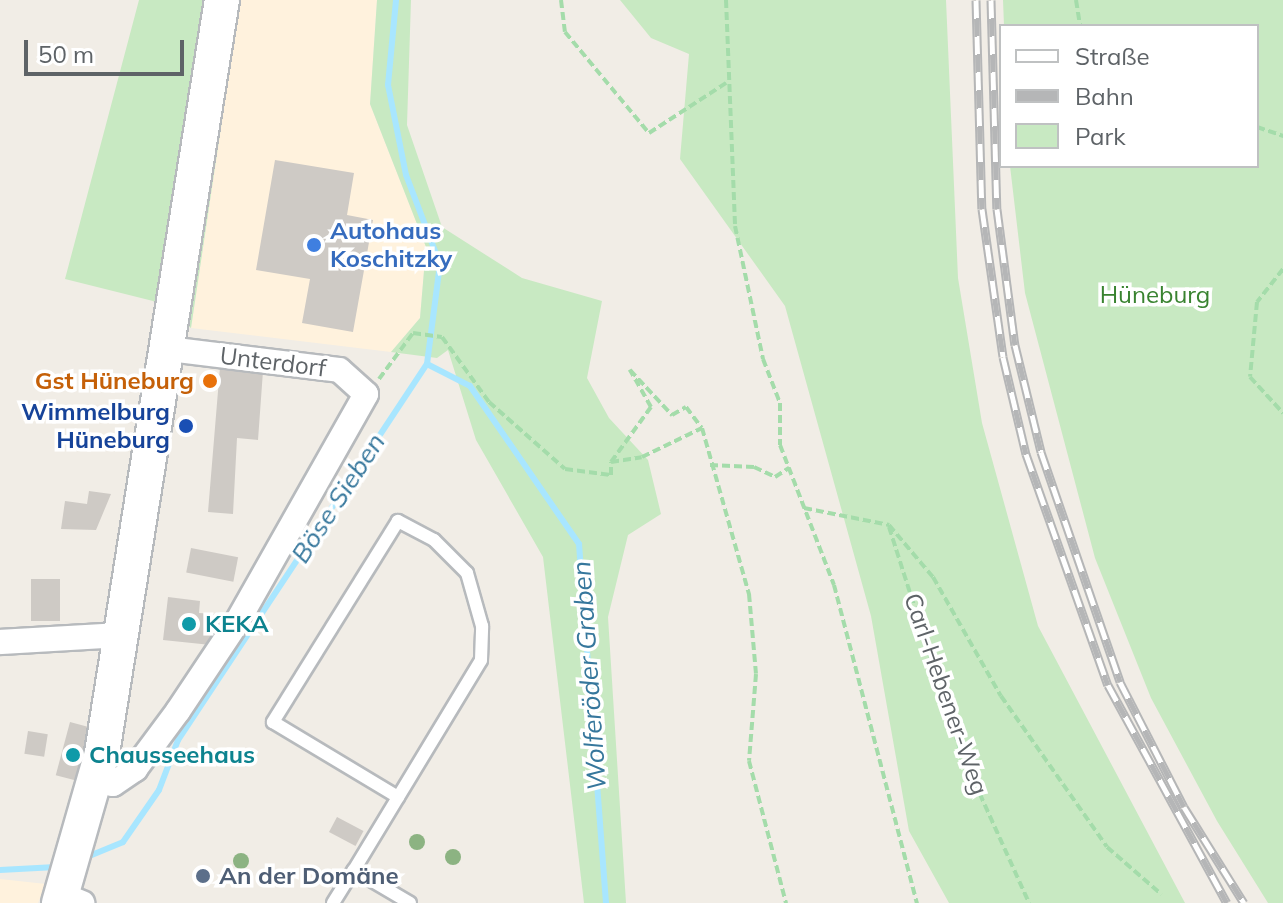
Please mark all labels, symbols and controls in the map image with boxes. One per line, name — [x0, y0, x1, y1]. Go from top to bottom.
scale bar — [28, 24, 188, 74]
legend — [999, 24, 1259, 168]
text: 50 m — [38, 39, 94, 69]
text: Straße — [1075, 41, 1150, 71]
text: Bahn — [1075, 81, 1134, 111]
text: Park — [1075, 121, 1126, 151]
place label: Autohaus Koschitzky — [330, 217, 452, 273]
marker: Autohaus Koschitzky — [305, 236, 323, 254]
park label: Hüneburg — [1100, 281, 1210, 309]
street label: Unterdorf — [218, 341, 328, 383]
place label: Gst Hüneburg — [35, 367, 194, 395]
marker: Gst Hüneburg — [201, 372, 219, 390]
place label: Wimmelburg Hüneburg — [21, 398, 170, 454]
marker: Wimmelburg Hüneburg — [177, 417, 195, 435]
water label: Böse Sieben — [285, 427, 391, 569]
water label: Wolferöder Graben — [565, 560, 613, 792]
street label: Carl-Hebener-Weg — [898, 589, 994, 799]
place label: KEKA — [205, 610, 269, 638]
marker: KEKA — [180, 615, 198, 633]
place label: Chausseehaus — [89, 741, 255, 769]
marker: Chausseehaus — [64, 746, 82, 764]
place label: An der Domäne — [219, 862, 399, 890]
marker: An der Domäne — [194, 867, 212, 885]

